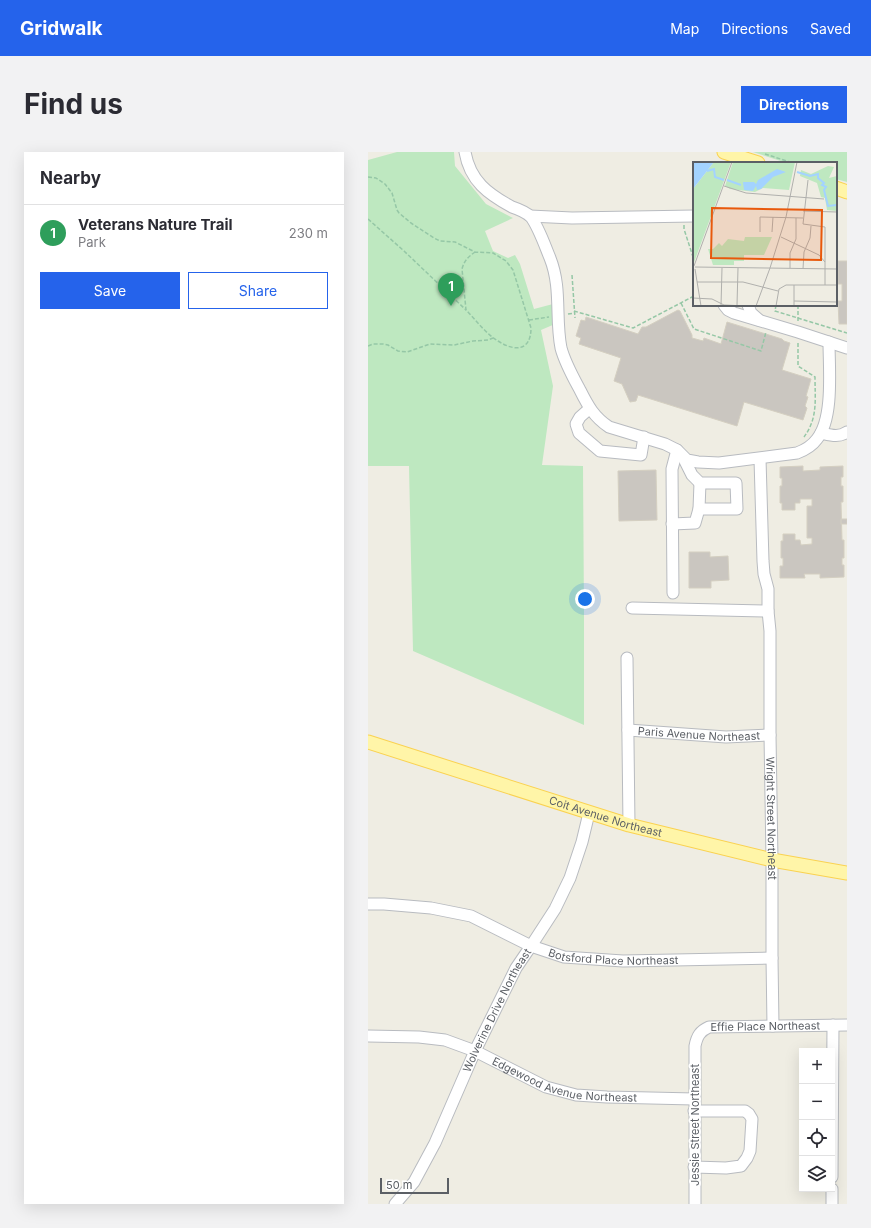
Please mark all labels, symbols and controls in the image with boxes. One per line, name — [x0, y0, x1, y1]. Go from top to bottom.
text: Gridwalk — [20, 17, 103, 40]
text: Map — [670, 20, 699, 37]
text: Directions — [721, 20, 788, 37]
text: Saved — [810, 20, 851, 37]
button: Directions — [741, 86, 847, 123]
text: Find us — [24, 87, 123, 121]
inset map — [693, 162, 837, 306]
text: Nearby — [40, 168, 101, 188]
text: Veterans Nature Trail — [78, 215, 233, 234]
text: 1 — [50, 225, 56, 241]
text: 230 m — [289, 225, 328, 241]
text: Park — [78, 234, 106, 250]
button: Save — [40, 272, 180, 309]
button: Share — [188, 272, 328, 309]
pin: 1 — [438, 273, 464, 306]
your location — [575, 589, 595, 609]
street label: Paris Avenue Northeast — [637, 724, 761, 744]
street label: Wright Street Northeast — [763, 757, 779, 880]
street label: Coit Avenue Northeast — [547, 793, 664, 840]
street label: Wolverine Drive Northeast — [460, 945, 535, 1074]
street label: Botsford Place Northeast — [547, 945, 679, 968]
street label: Effie Place Northeast — [710, 1018, 821, 1034]
map controls — [799, 1048, 835, 1192]
button: + — [799, 1048, 835, 1084]
street label: Edgewood Avenue Northeast — [490, 1054, 637, 1105]
street label: Jessie Street Northeast — [688, 1064, 702, 1186]
button: − — [799, 1084, 835, 1120]
button: locate — [799, 1120, 835, 1156]
button: layers — [799, 1156, 835, 1192]
scale bar — [380, 1176, 449, 1195]
text: 50 m — [386, 1178, 412, 1192]

